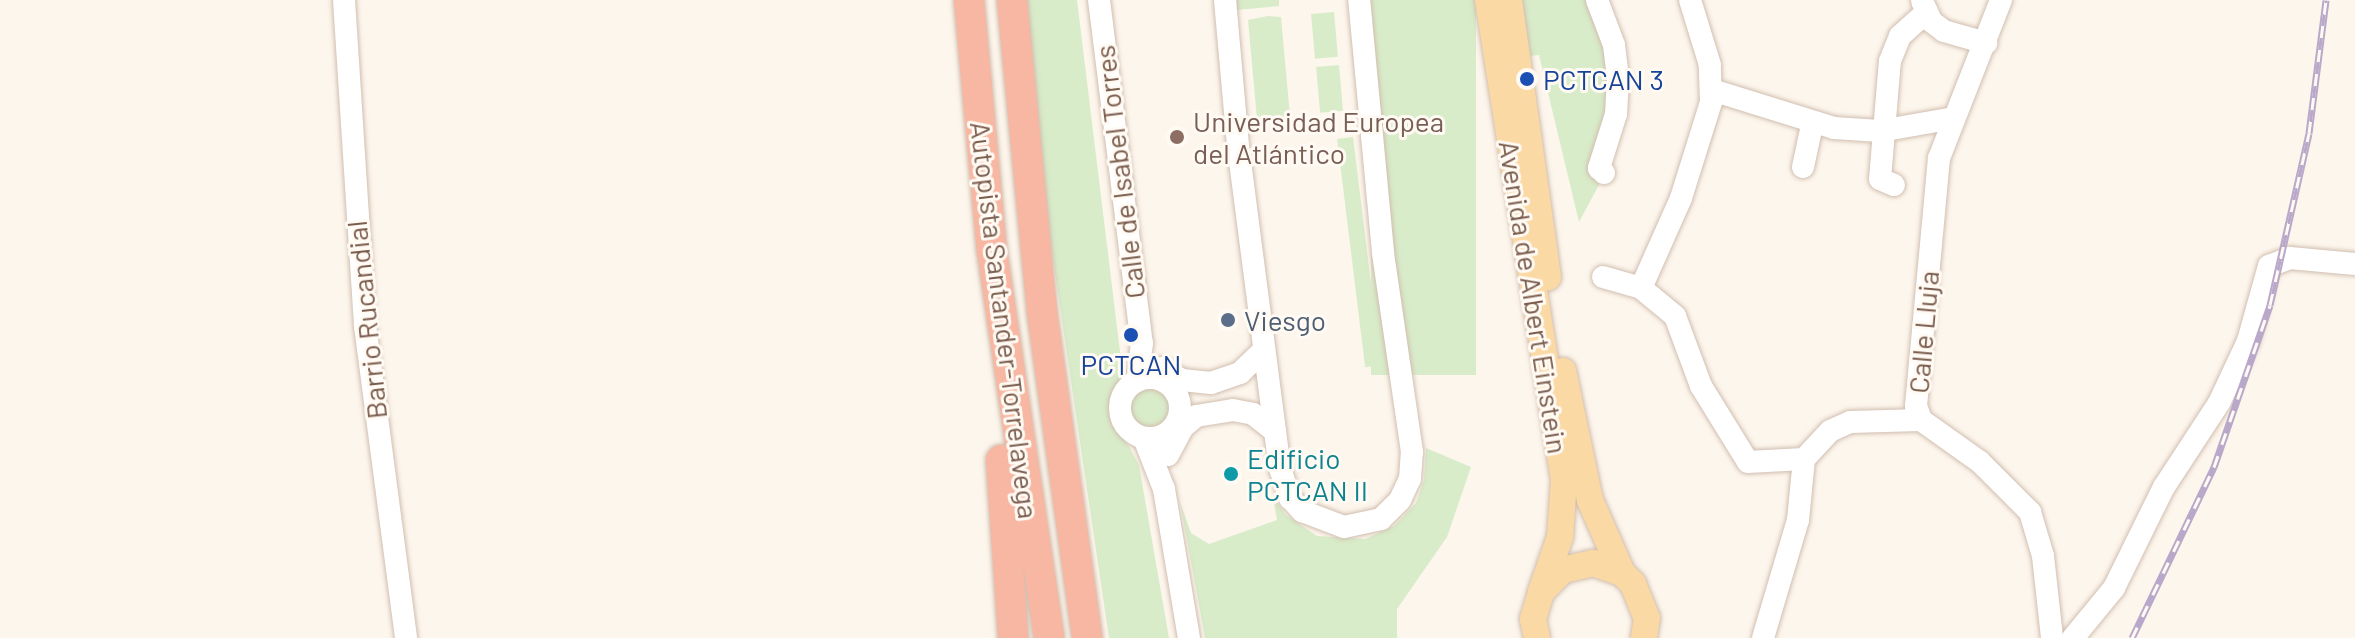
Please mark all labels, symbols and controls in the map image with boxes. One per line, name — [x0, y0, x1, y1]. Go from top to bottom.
street label: Calle de Isabel Torres — [1087, 43, 1151, 301]
place label: PCTCAN 3 — [1543, 62, 1664, 96]
marker: PCTCAN 3 — [1518, 70, 1536, 88]
place label: Universidad Europea del Atlántico — [1193, 104, 1444, 170]
street label: Autopista Santander-Torrelavega — [964, 119, 1046, 521]
marker: Universidad Europea del Atlántico — [1168, 128, 1186, 146]
street label: Avenida de Albert Einstein — [1493, 138, 1575, 456]
street label: Barrio Rucandial — [339, 219, 393, 421]
street label: Calle Lluja — [1901, 269, 1945, 395]
place label: Viesgo — [1244, 303, 1326, 337]
marker: Viesgo — [1219, 311, 1237, 329]
marker: PCTCAN — [1122, 326, 1140, 344]
place label: PCTCAN — [1081, 347, 1181, 381]
place label: Edificio PCTCAN II — [1247, 441, 1368, 507]
marker: Edificio PCTCAN II — [1222, 465, 1240, 483]

